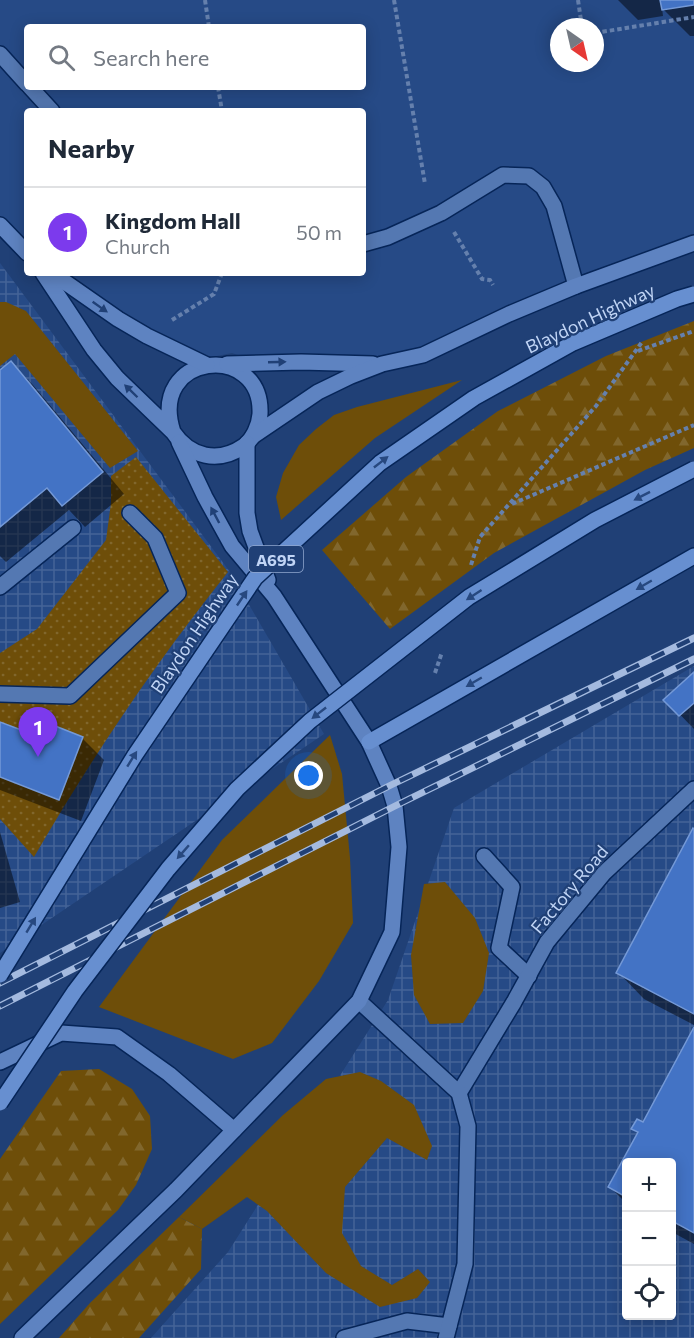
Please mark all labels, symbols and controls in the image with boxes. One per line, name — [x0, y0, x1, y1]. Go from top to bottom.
north arrow — [550, 18, 604, 72]
search box — [24, 24, 366, 90]
icon: search — [45, 41, 78, 74]
text: Search here — [93, 44, 209, 71]
text: Nearby — [48, 132, 135, 163]
text: Kingdom Hall — [105, 207, 241, 234]
text: 1 — [63, 220, 72, 244]
text: 50 m — [296, 220, 342, 244]
text: Church — [105, 234, 170, 258]
street label: Blaydon Highway — [522, 278, 658, 358]
one-way arrow — [91, 301, 107, 313]
one-way arrow — [267, 358, 286, 367]
one-way arrow — [123, 384, 138, 398]
one-way arrow — [374, 457, 389, 469]
one-way arrow — [633, 491, 650, 501]
one-way arrow — [210, 507, 220, 524]
road number: A695 — [249, 546, 303, 572]
street label: Blaydon Highway — [146, 569, 242, 697]
one-way arrow — [635, 580, 652, 590]
one-way arrow — [466, 589, 482, 600]
one-way arrow — [236, 590, 248, 606]
one-way arrow — [465, 677, 482, 687]
one-way arrow — [312, 707, 327, 719]
pin: 1 — [18, 708, 57, 757]
one-way arrow — [127, 751, 138, 767]
your location — [294, 761, 323, 790]
street label: Factory Road — [526, 840, 612, 938]
one-way arrow — [176, 844, 189, 860]
one-way arrow — [25, 917, 36, 933]
map controls — [622, 1158, 676, 1320]
button: + — [622, 1158, 676, 1212]
button: − — [622, 1212, 676, 1266]
button: locate — [622, 1266, 676, 1320]

